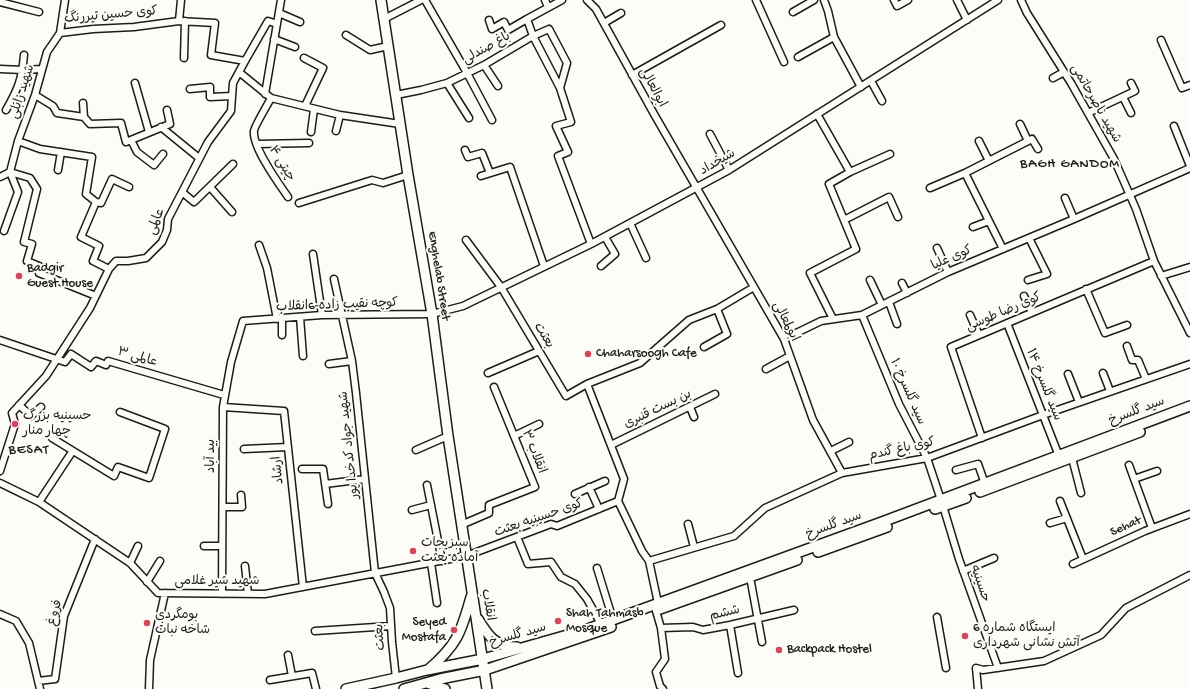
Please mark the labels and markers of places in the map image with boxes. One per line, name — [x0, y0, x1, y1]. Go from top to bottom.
place label: Badgir Guest House — [27, 261, 93, 292]
marker: Badgir Guest House — [14, 271, 24, 281]
place label: Chaharsoogh Cafe — [596, 346, 697, 362]
marker: Chaharsoogh Cafe — [583, 349, 593, 359]
place label: حسینیه بزرگ چهار منار — [23, 409, 92, 440]
marker: حسینیه بزرگ چهار منار — [10, 419, 20, 429]
place label: سبزیجات آماده بعثت — [421, 536, 478, 567]
marker: سبزیجات آماده بعثت — [408, 546, 418, 556]
place label: Shah Tahmasb Mosque — [566, 606, 644, 637]
place label: بومگردی شاخه نبات — [155, 608, 210, 639]
place label: Seyed Mostafa — [402, 615, 446, 646]
marker: Shah Tahmasb Mosque — [553, 616, 563, 626]
marker: بومگردی شاخه نبات — [142, 618, 152, 628]
place label: ایستگاه شماره 6 آتش نشانی شهرداری — [973, 621, 1080, 652]
marker: Seyed Mostafa — [449, 625, 459, 635]
marker: ایستگاه شماره 6 آتش نشانی شهرداری — [960, 631, 970, 641]
place label: Backpack Hostel — [787, 642, 872, 658]
marker: Backpack Hostel — [774, 645, 784, 655]

